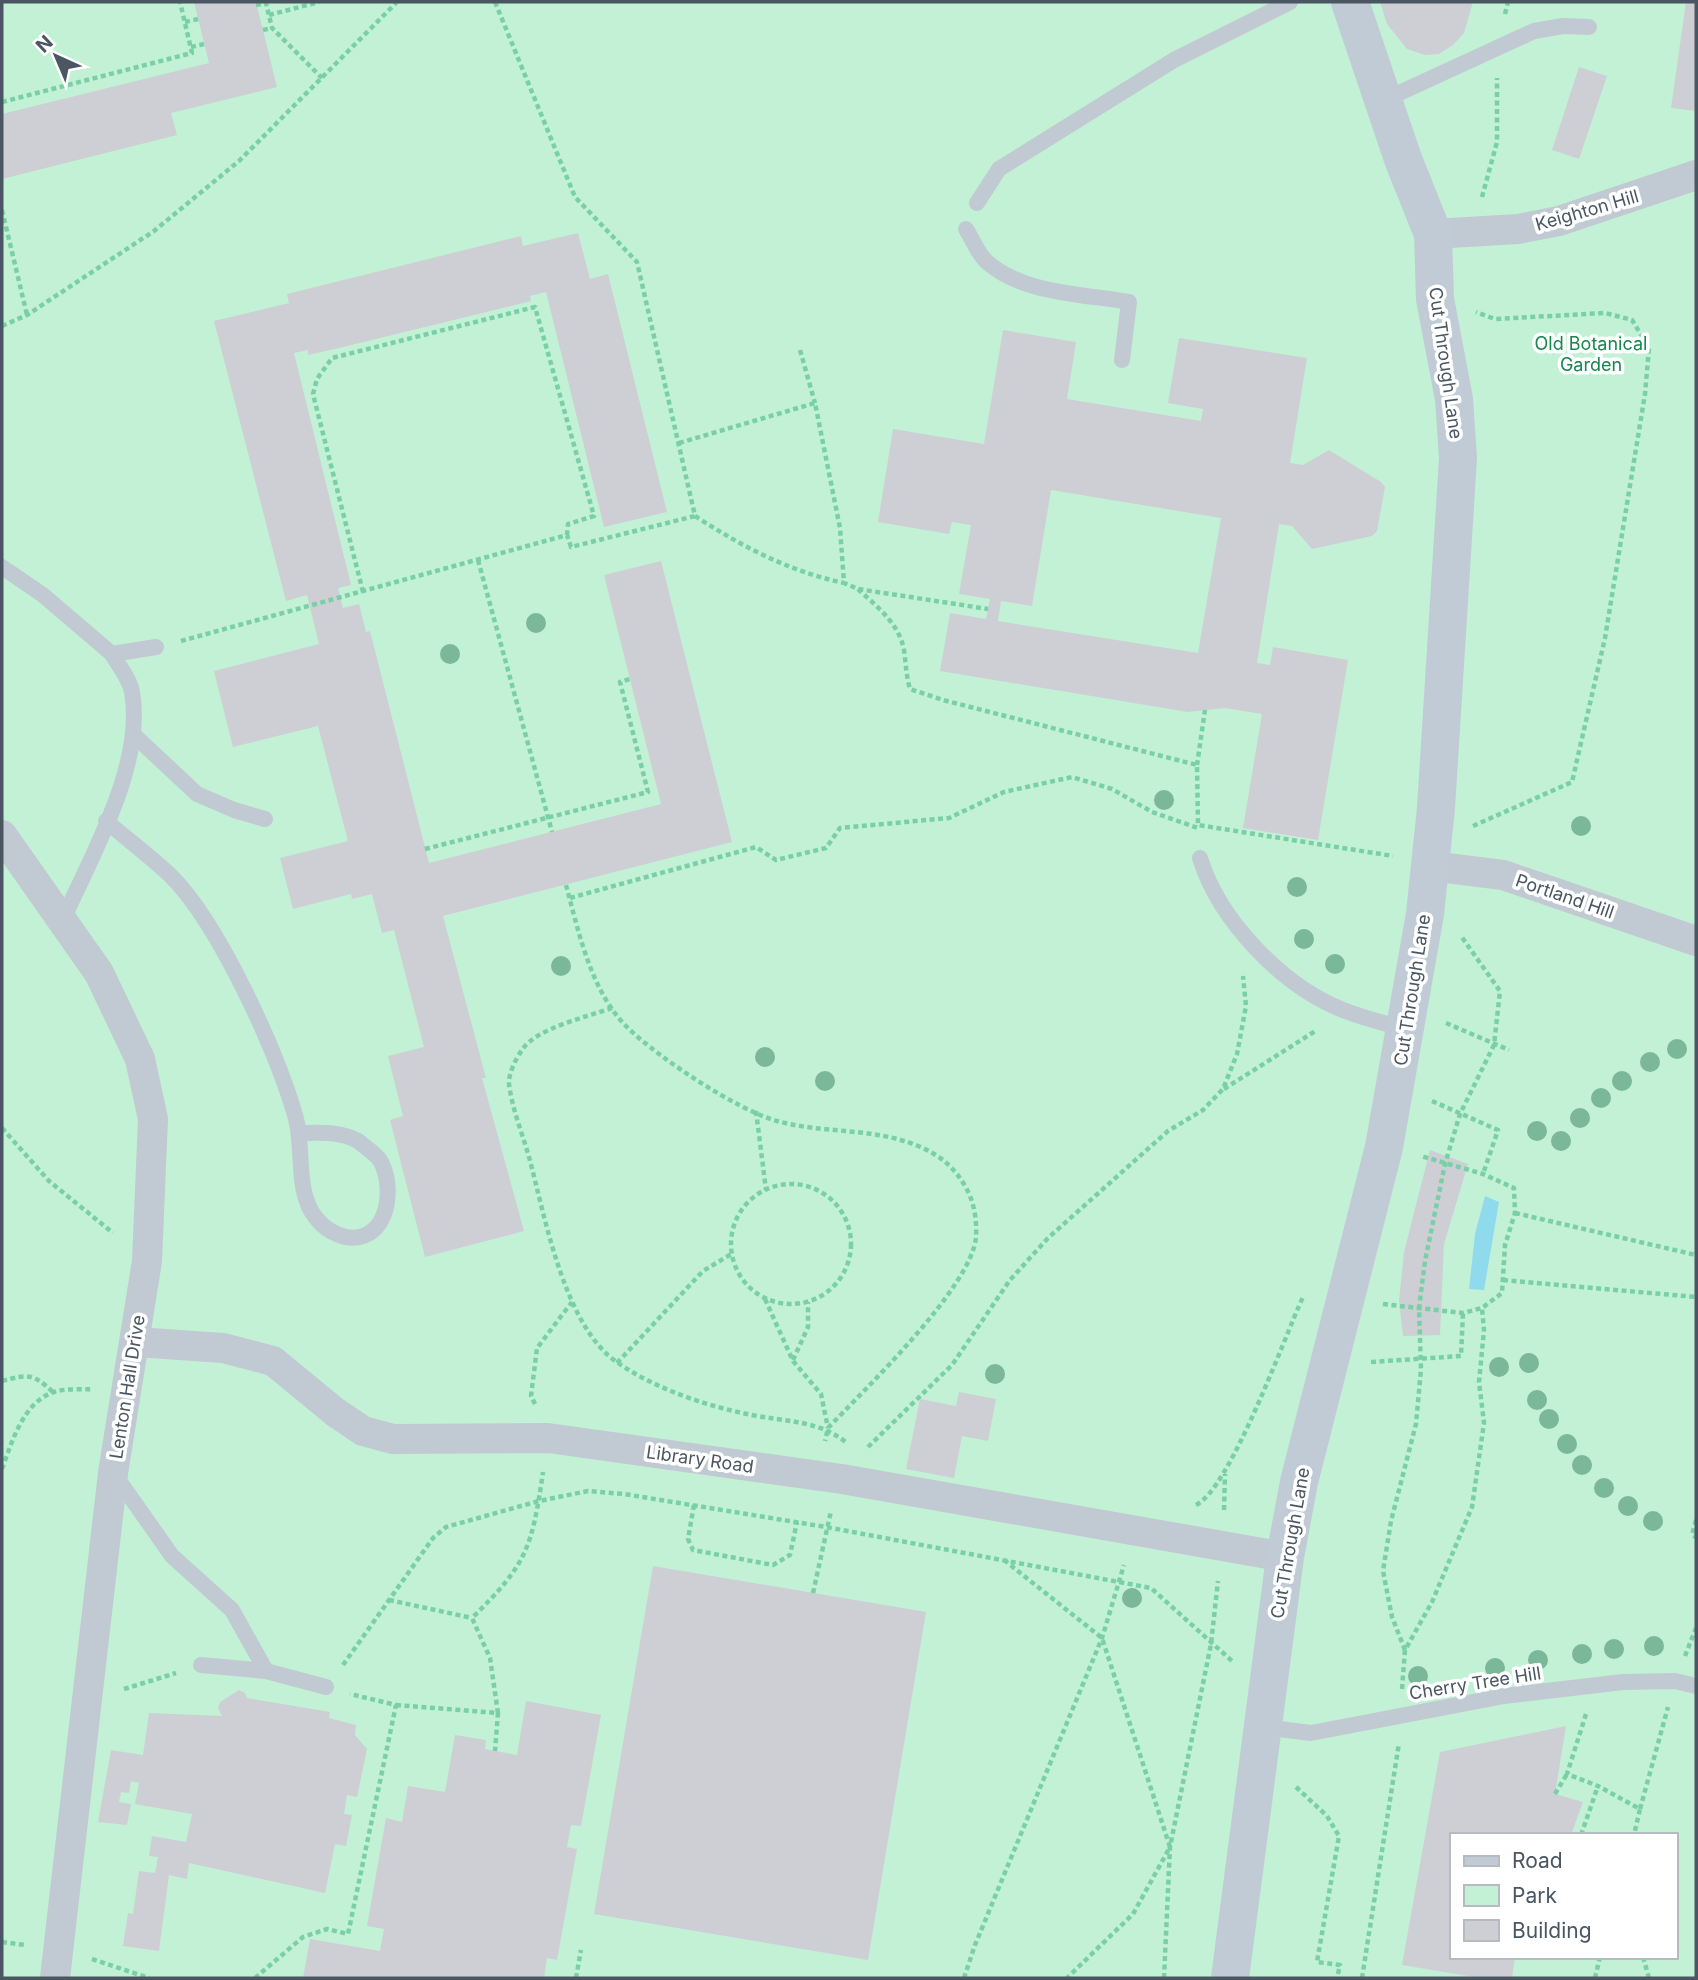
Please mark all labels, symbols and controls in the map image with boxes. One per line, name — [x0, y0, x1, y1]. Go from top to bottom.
north arrow — [21, 21, 91, 91]
text: N — [31, 31, 58, 57]
street label: Keighton Hill — [1533, 185, 1641, 235]
street label: Cut Through Lane — [1425, 286, 1467, 440]
park label: Old Botanical Garden — [1535, 333, 1647, 375]
street label: Portland Hill — [1513, 869, 1617, 923]
street label: Cut Through Lane — [1390, 913, 1434, 1067]
street label: Lenton Hall Drive — [105, 1314, 149, 1460]
street label: Library Road — [645, 1441, 755, 1477]
street label: Cut Through Lane — [1266, 1466, 1314, 1620]
street label: Cherry Tree Hill — [1408, 1662, 1542, 1704]
legend — [1450, 1833, 1677, 1959]
text: Road — [1512, 1848, 1563, 1873]
text: Park — [1512, 1883, 1557, 1908]
text: Building — [1512, 1918, 1592, 1943]

